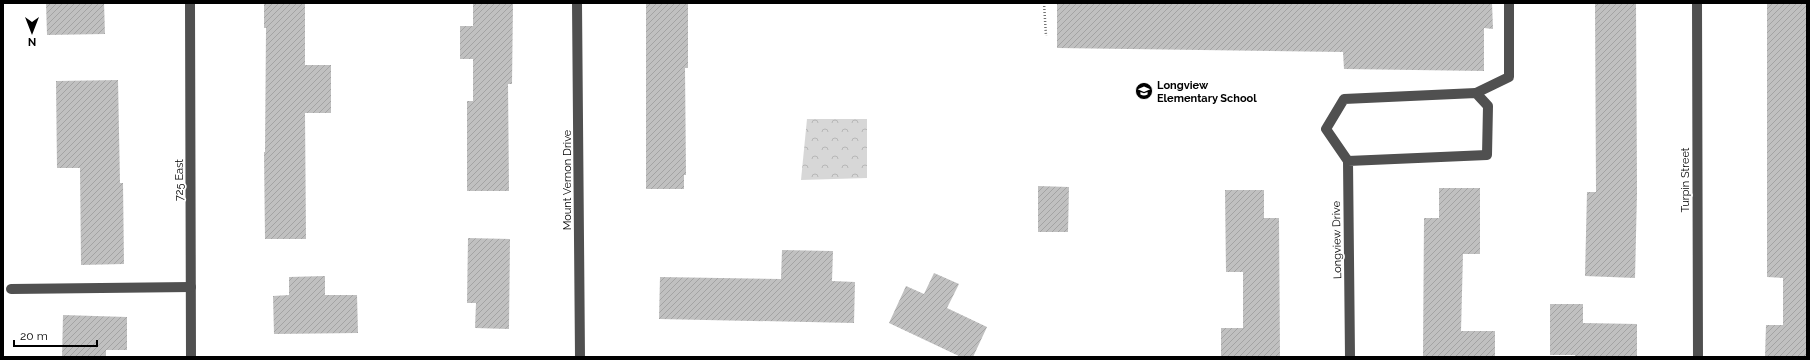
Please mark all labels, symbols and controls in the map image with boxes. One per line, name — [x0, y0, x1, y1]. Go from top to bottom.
north arrow — [12, 12, 52, 52]
text: N — [28, 35, 36, 48]
place label: Longview Elementary School — [1157, 79, 1257, 105]
school or university icon: Longview Elementary School — [1134, 81, 1154, 101]
street label: Mount Vernon Drive — [561, 129, 574, 230]
street label: Turpin Street — [1679, 147, 1692, 213]
street label: 725 East — [173, 159, 186, 201]
street label: Longview Drive — [1330, 200, 1344, 279]
scale bar — [14, 322, 97, 348]
text: 20 m — [20, 329, 48, 343]

